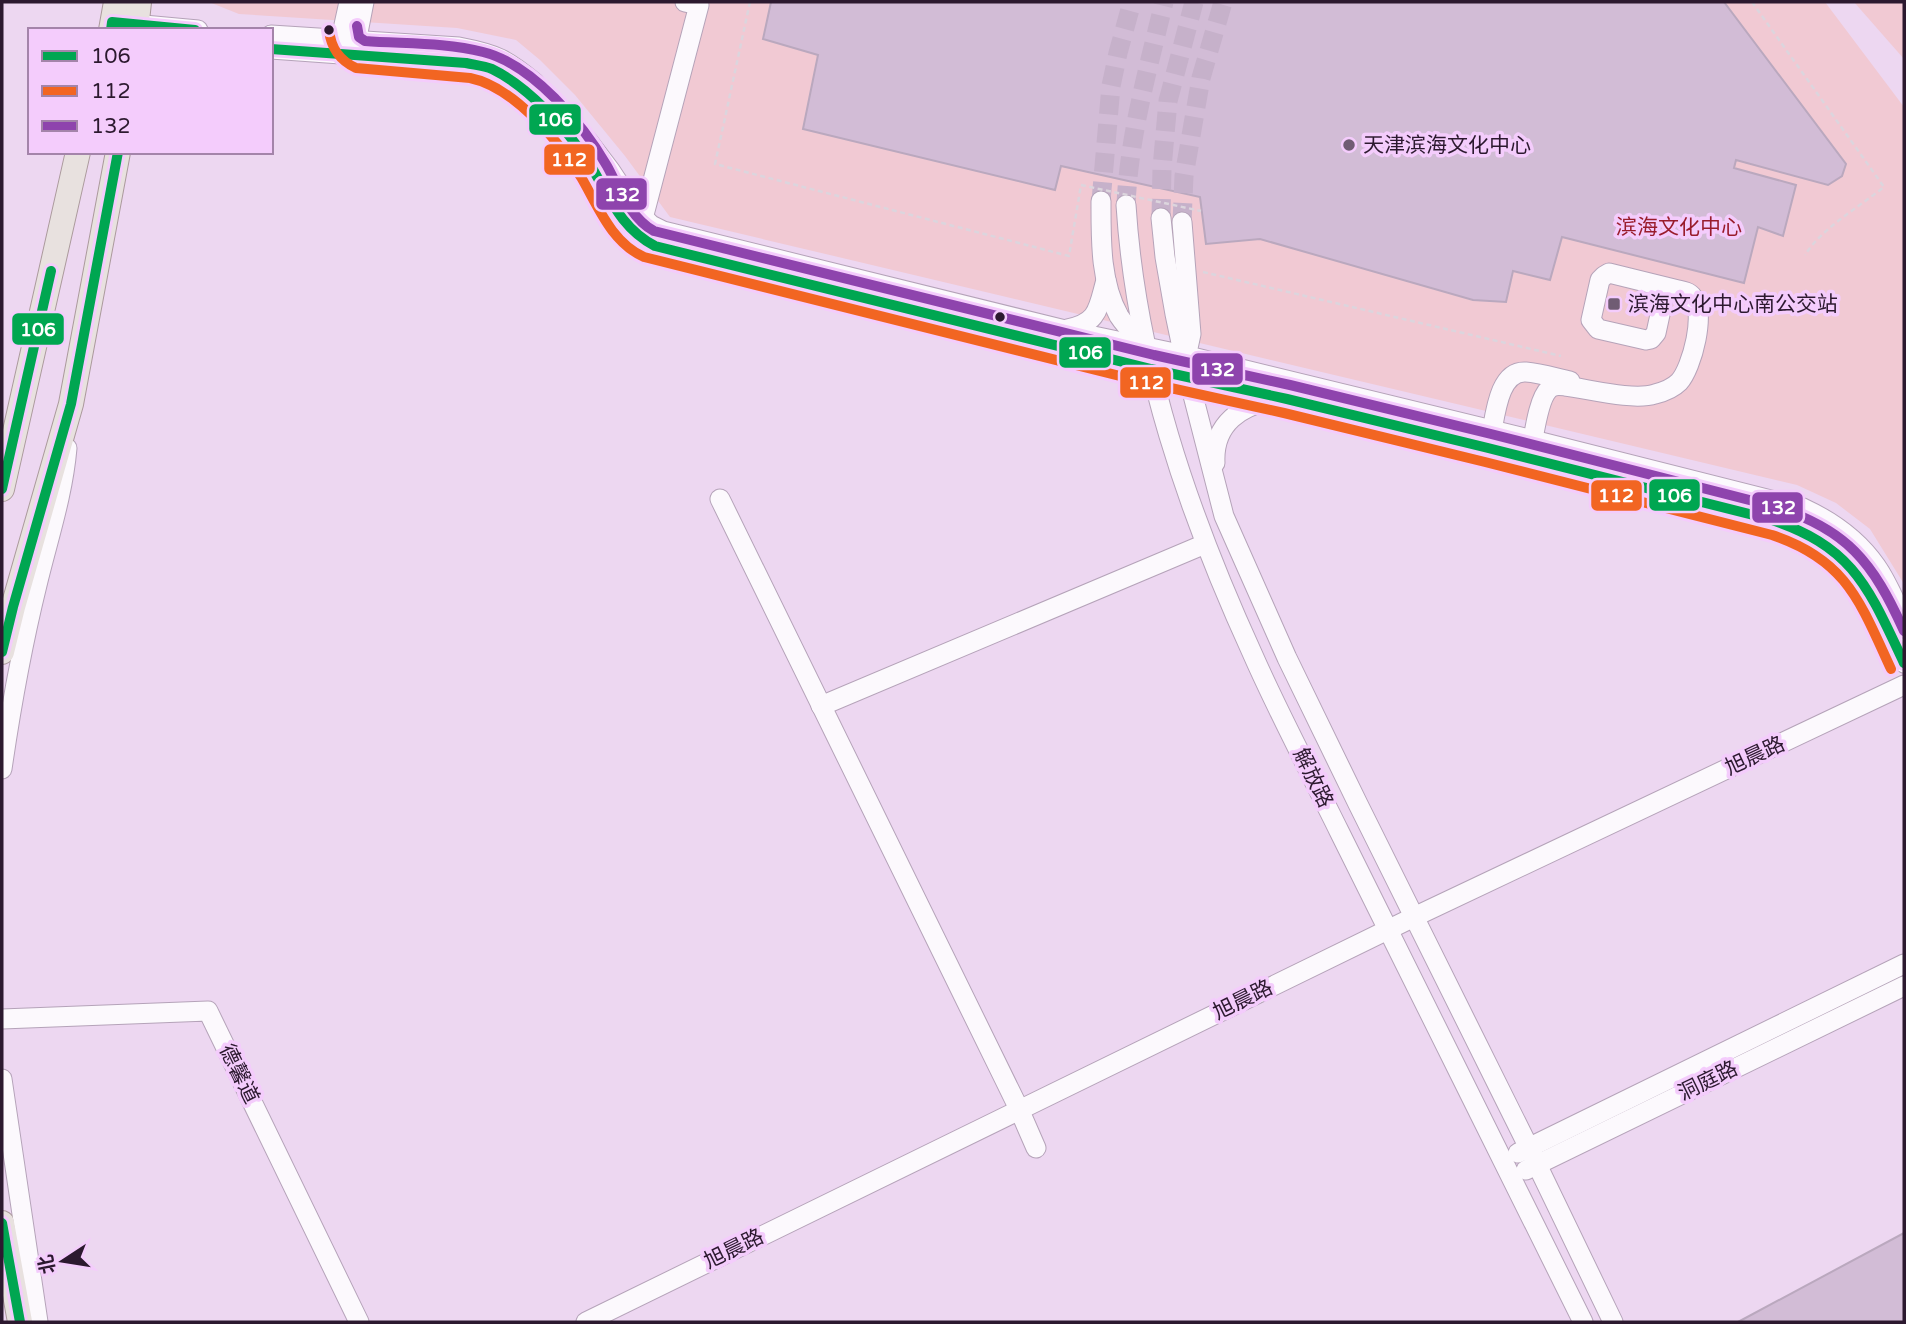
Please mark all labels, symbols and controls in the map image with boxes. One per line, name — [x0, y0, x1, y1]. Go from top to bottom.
unlabelled marker — [322, 23, 336, 37]
legend — [28, 28, 273, 154]
text: 106 — [91, 44, 131, 69]
text: 112 — [91, 79, 131, 104]
line badge: 106 — [528, 103, 582, 136]
text: 106 — [537, 109, 573, 131]
text: 132 — [91, 114, 131, 139]
place label: 天津滨海文化中心 — [1363, 133, 1531, 158]
marker: 天津滨海文化中心 — [1341, 137, 1357, 153]
line badge: 112 — [543, 143, 596, 176]
text: 112 — [551, 149, 587, 171]
line badge: 132 — [595, 177, 648, 211]
text: 132 — [604, 184, 640, 206]
park label: 滨海文化中心 — [1616, 215, 1742, 240]
place label: 滨海文化中心南公交站 — [1628, 292, 1838, 317]
marker: 滨海文化中心南公交站 — [1606, 296, 1622, 312]
unlabelled marker — [993, 310, 1007, 324]
line badge: 106 — [11, 312, 65, 346]
text: 106 — [20, 319, 56, 341]
line badge: 106 — [1058, 336, 1112, 369]
text: 106 — [1067, 342, 1103, 364]
line badge: 132 — [1191, 352, 1244, 386]
text: 132 — [1199, 359, 1235, 381]
line badge: 112 — [1119, 366, 1172, 399]
text: 112 — [1128, 372, 1164, 394]
line badge: 106 — [1648, 478, 1701, 512]
line badge: 112 — [1590, 479, 1643, 512]
text: 112 — [1598, 485, 1634, 507]
text: 106 — [1656, 485, 1692, 507]
line badge: 132 — [1751, 491, 1804, 524]
text: 132 — [1760, 497, 1796, 519]
street label: 旭晨路 — [1721, 731, 1789, 781]
street label: 解放路 — [1288, 744, 1338, 812]
street label: 旭晨路 — [1209, 975, 1277, 1025]
street label: 德馨道 — [214, 1040, 264, 1108]
street label: 洞庭路 — [1674, 1056, 1742, 1106]
street label: 旭晨路 — [700, 1224, 768, 1274]
north arrow — [28, 1226, 98, 1296]
text: 北 — [35, 1253, 60, 1276]

